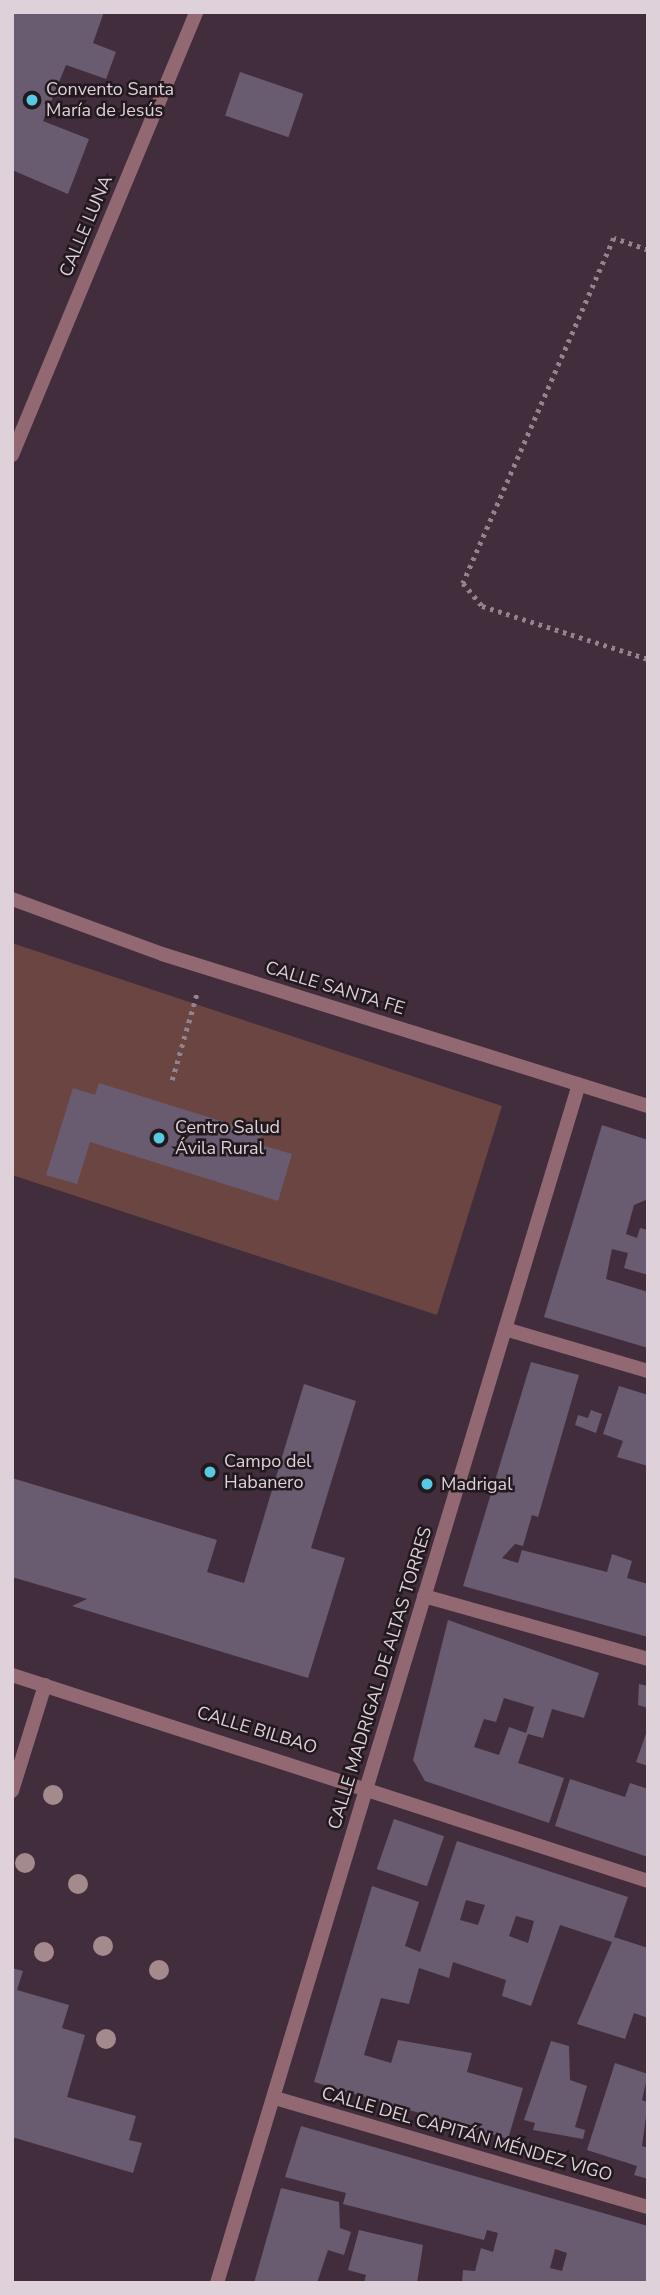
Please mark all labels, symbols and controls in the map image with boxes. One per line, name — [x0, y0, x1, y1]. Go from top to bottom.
place label: Convento Santa María de Jesús — [46, 79, 174, 122]
marker: Convento Santa María de Jesús — [24, 92, 40, 108]
street label: CALLE LUNA — [55, 172, 117, 280]
street label: CALLE SANTA FE — [263, 957, 407, 1019]
place label: Centro Salud Ávila Rural — [175, 1117, 280, 1160]
marker: Centro Salud Ávila Rural — [149, 1128, 169, 1148]
place label: Campo del Habanero — [224, 1451, 311, 1494]
marker: Campo del Habanero — [202, 1464, 218, 1480]
place label: Madrigal — [441, 1473, 512, 1495]
marker: Madrigal — [419, 1476, 435, 1492]
street label: CALLE MADRIGAL DE ALTAS TORRES — [324, 1524, 436, 1832]
street label: CALLE BILBAO — [194, 1701, 320, 1759]
street label: CALLE DEL CAPITÁN MÉNDEZ VIGO — [319, 2082, 615, 2186]

